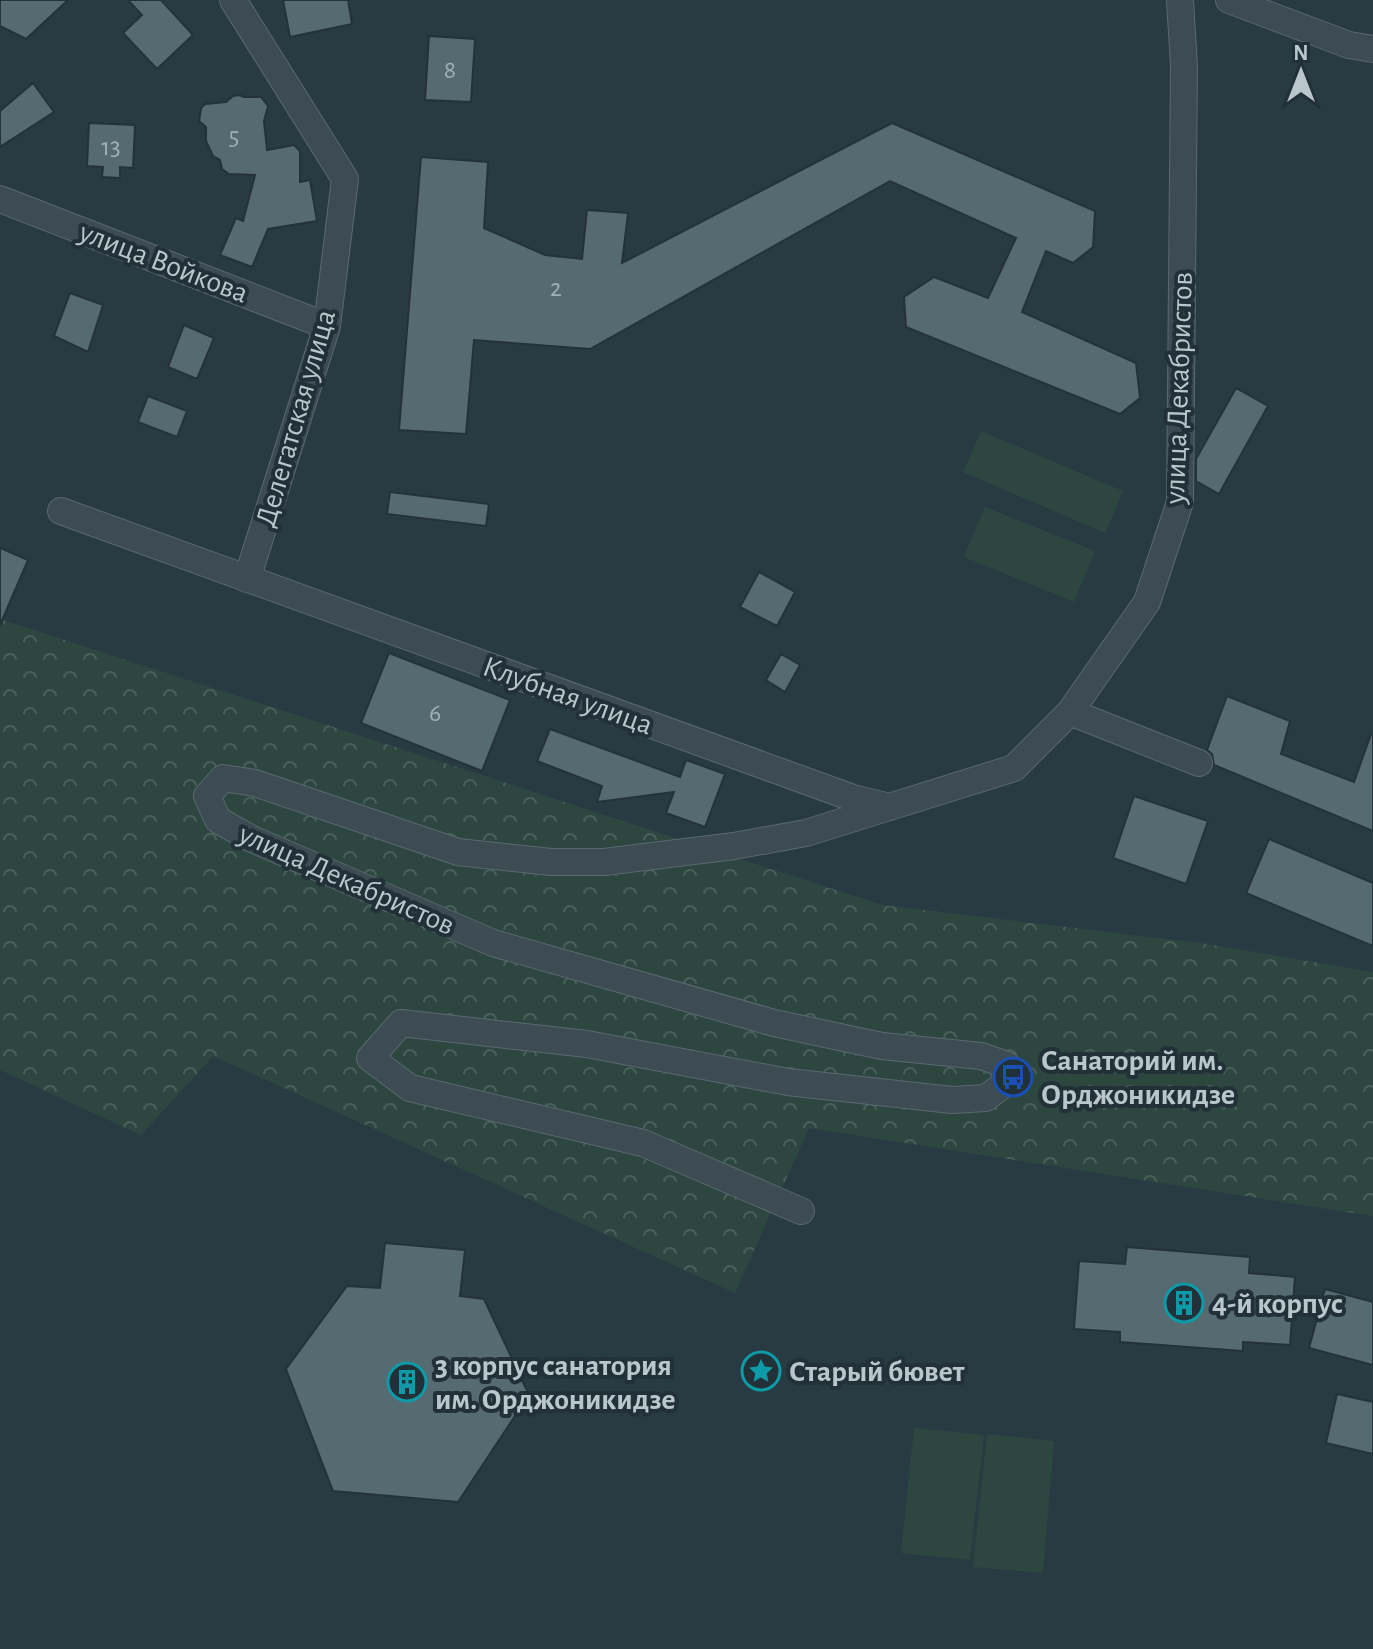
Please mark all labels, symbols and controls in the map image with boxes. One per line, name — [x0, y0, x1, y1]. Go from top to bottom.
north arrow — [1261, 32, 1341, 112]
text: N — [1293, 42, 1309, 64]
house number: 8 — [444, 57, 456, 83]
house number: 5 — [229, 123, 239, 149]
house number: 13 — [101, 134, 121, 160]
street label: улица Войкова — [74, 217, 252, 309]
street label: улица Декабристов — [1160, 271, 1198, 506]
house number: 2 — [550, 275, 562, 301]
street label: Делегатская улица — [251, 307, 341, 530]
street label: Клубная улица — [479, 651, 657, 741]
house number: 6 — [429, 700, 441, 726]
street label: улица Декабристов — [233, 818, 459, 941]
place label: Санаторий им. Орджоникидзе — [1041, 1046, 1235, 1110]
bus stop icon: Санаторий им. Орджоникидзе — [992, 1056, 1034, 1098]
building icon: 4-й корпус — [1163, 1282, 1205, 1324]
place label: 4-й корпус — [1212, 1289, 1343, 1319]
place icon: Старый бювет — [740, 1350, 782, 1392]
place label: 3 корпус санатория им. Орджоникидзе — [435, 1351, 676, 1415]
place label: Старый бювет — [789, 1357, 965, 1387]
building icon: 3 корпус санатория им. Орджоникидзе — [386, 1361, 428, 1403]

